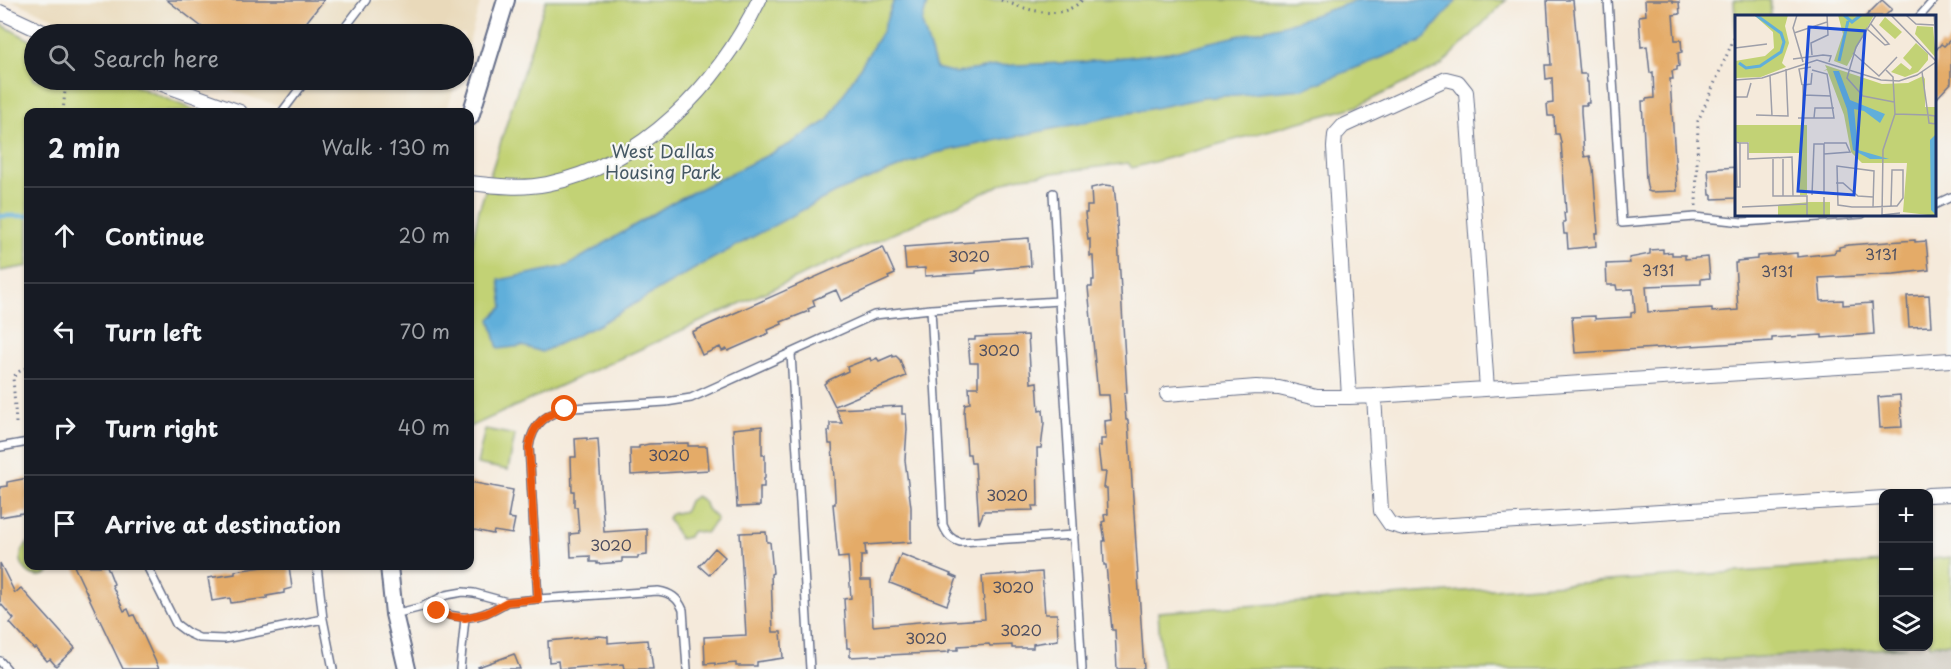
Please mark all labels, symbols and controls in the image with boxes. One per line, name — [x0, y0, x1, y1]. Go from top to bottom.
inset map — [1735, 15, 1936, 216]
search box — [24, 24, 474, 90]
icon: search — [45, 41, 78, 74]
text: Search here — [93, 41, 219, 74]
text: 2 min — [48, 128, 121, 167]
text: Walk · 130 m — [322, 132, 450, 162]
park label: West Dallas Housing Park — [605, 137, 721, 185]
icon: ahead — [48, 219, 81, 252]
text: Continue — [105, 219, 204, 252]
text: 20 m — [398, 220, 450, 250]
house number: 3131 — [1865, 242, 1897, 265]
house number: 3020 — [948, 244, 990, 267]
house number: 3131 — [1642, 258, 1674, 281]
house number: 3131 — [1761, 259, 1793, 282]
icon: left — [48, 315, 81, 348]
text: Turn left — [105, 315, 202, 348]
text: 70 m — [400, 316, 450, 346]
house number: 3020 — [978, 338, 1020, 361]
route start — [551, 395, 577, 421]
icon: right — [48, 411, 81, 444]
text: Turn right — [105, 411, 218, 444]
text: 40 m — [398, 412, 450, 442]
house number: 3020 — [648, 443, 690, 466]
house number: 3020 — [986, 483, 1028, 506]
map controls — [1879, 489, 1933, 651]
button: + — [1879, 489, 1933, 543]
icon: arrive — [48, 507, 81, 540]
text: Arrive at destination — [105, 507, 341, 540]
house number: 3020 — [590, 533, 632, 556]
button: − — [1879, 543, 1933, 597]
house number: 3020 — [992, 575, 1034, 598]
route end — [423, 597, 449, 623]
button: layers — [1879, 597, 1933, 651]
house number: 3020 — [1000, 618, 1042, 641]
house number: 3020 — [905, 626, 947, 649]

